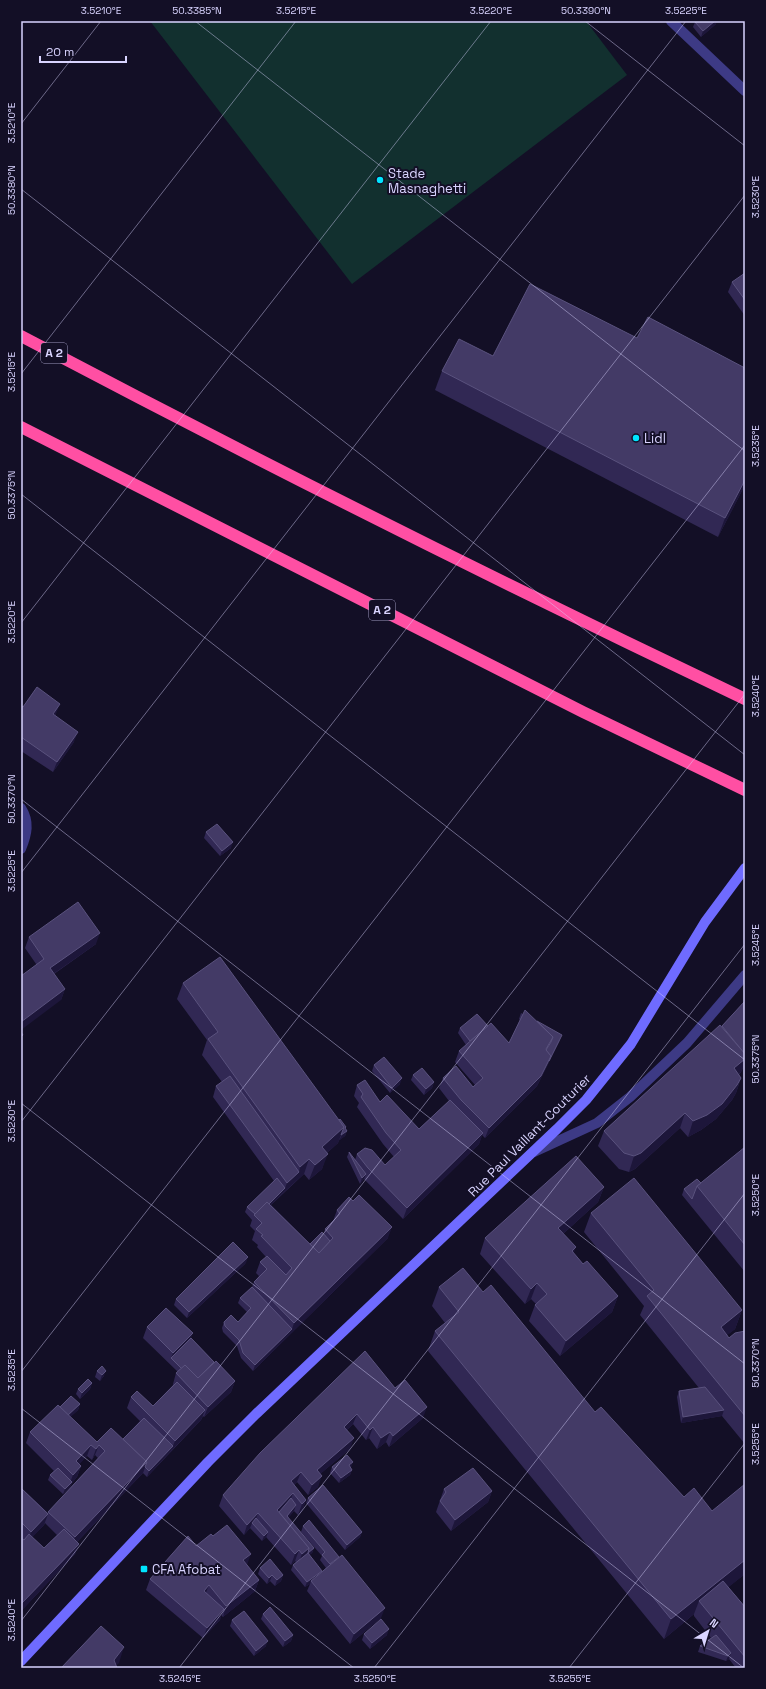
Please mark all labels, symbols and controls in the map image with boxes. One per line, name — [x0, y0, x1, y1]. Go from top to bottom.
text: 3.5210°E — [81, 4, 122, 17]
text: 50.3385°N — [172, 4, 222, 17]
text: 3.5215°E — [276, 4, 316, 17]
text: 3.5220°E — [470, 4, 513, 17]
text: 50.3390°N — [561, 4, 611, 17]
text: 3.5225°E — [665, 4, 707, 17]
scale bar — [40, 38, 126, 64]
text: 20 m — [46, 44, 74, 60]
text: 3.5210°E — [5, 102, 18, 143]
text: 50.3380°N — [5, 165, 18, 215]
place label: Stade Masnaghetti — [388, 165, 466, 197]
marker: Stade Masnaghetti — [375, 175, 385, 185]
text: 3.5230°E — [749, 175, 762, 218]
road number: A 2 — [41, 343, 67, 363]
text: 3.5215°E — [5, 352, 18, 392]
text: 3.5235°E — [749, 425, 762, 467]
place label: Lidl — [644, 430, 666, 447]
marker: Lidl — [631, 433, 641, 443]
text: 50.3375°N — [5, 471, 18, 519]
text: 3.5220°E — [5, 600, 18, 643]
road number: A 2 — [369, 600, 395, 620]
text: 3.5240°E — [749, 674, 762, 717]
text: 50.3370°N — [5, 774, 18, 824]
text: 3.5225°E — [5, 850, 18, 892]
text: 3.5245°E — [749, 924, 762, 966]
text: 50.3375°N — [749, 1035, 762, 1083]
street label: Rue Paul Vaillant-Couturier — [464, 1070, 594, 1200]
text: 3.5230°E — [5, 1099, 18, 1142]
text: 3.5250°E — [749, 1173, 762, 1216]
text: 50.3370°N — [749, 1338, 762, 1388]
text: 3.5235°E — [5, 1349, 18, 1391]
text: 3.5255°E — [749, 1423, 762, 1465]
place label: CFA Afobat — [152, 1561, 221, 1578]
marker: CFA Afobat — [139, 1564, 149, 1574]
text: 3.5240°E — [5, 1598, 18, 1641]
north arrow — [688, 1611, 728, 1651]
text: N — [707, 1615, 721, 1631]
text: 3.5245°E — [159, 1672, 201, 1685]
text: 3.5250°E — [354, 1672, 397, 1685]
text: 3.5255°E — [549, 1672, 591, 1685]

